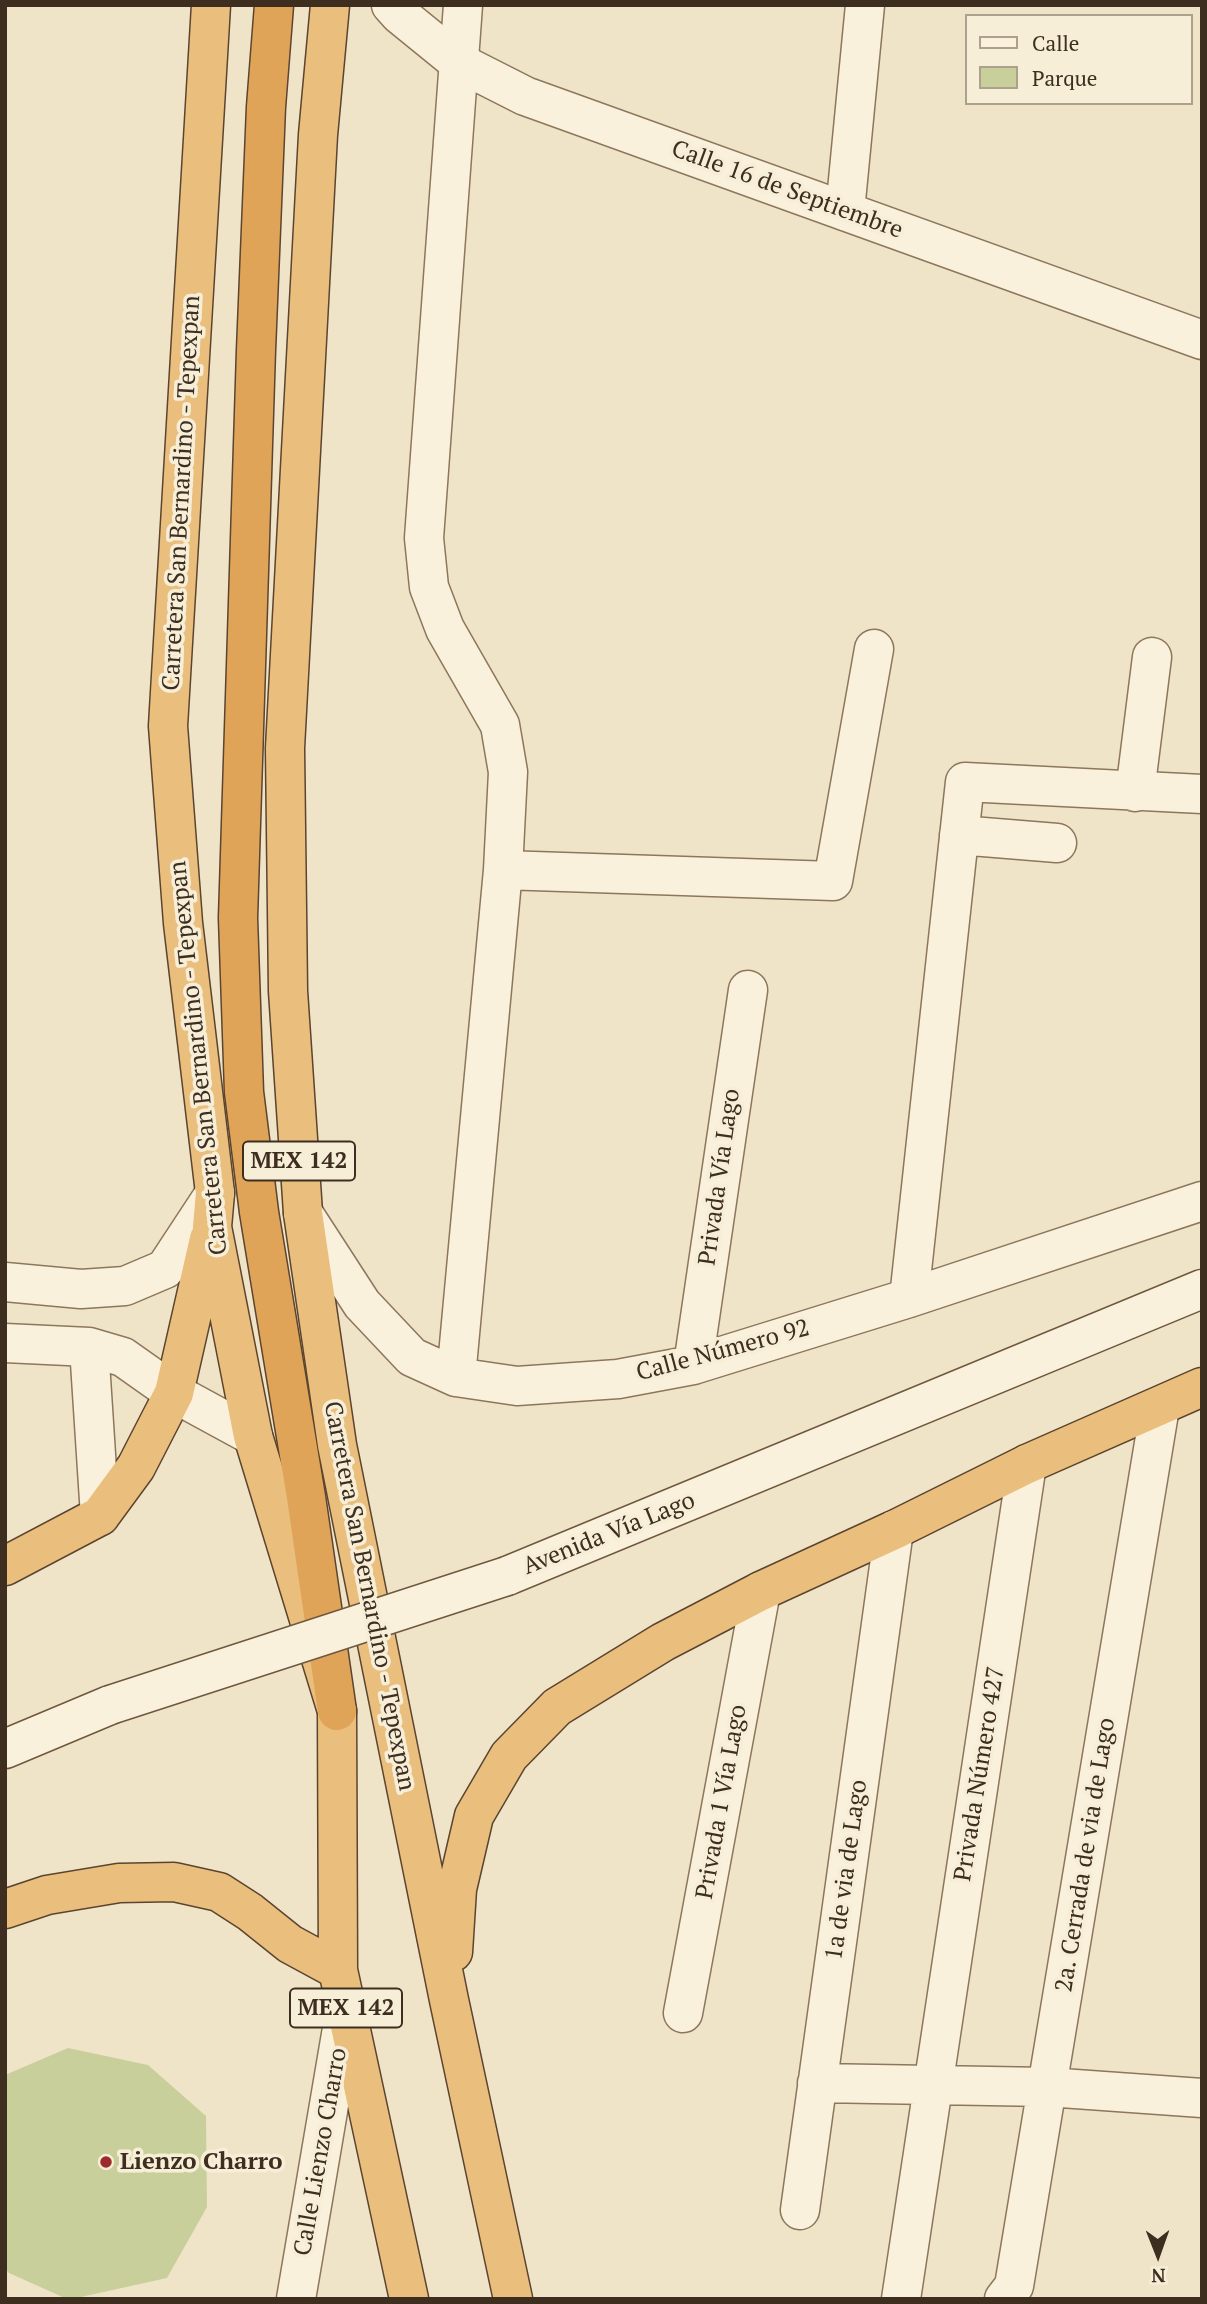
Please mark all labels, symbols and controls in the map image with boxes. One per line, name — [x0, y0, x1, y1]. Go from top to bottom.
legend — [965, 14, 1193, 105]
text: Calle — [1032, 29, 1079, 57]
text: Parque — [1032, 64, 1097, 92]
street label: Calle 16 de Septiembre — [667, 135, 907, 245]
street label: Carretera San Bernardino - Tepexpan — [157, 295, 207, 691]
street label: Carretera San Bernardino - Tepexpan — [164, 860, 234, 1256]
street label: Privada Vía Lago — [693, 1087, 747, 1267]
road number: MEX 142 — [243, 1142, 355, 1180]
street label: Calle Número 92 — [633, 1314, 813, 1388]
street label: Carretera San Bernardino - Tepexpan — [317, 1399, 421, 1793]
street label: Avenida Vía Lago — [519, 1486, 699, 1582]
street label: Privada Número 427 — [949, 1665, 1011, 1883]
street label: Privada 1 Vía Lago — [691, 1703, 753, 1901]
street label: 2a. Cerrada de via de Lago — [1050, 1716, 1122, 1994]
street label: 1a de via de Lago — [820, 1778, 874, 1962]
road number: MEX 142 — [290, 1988, 402, 2027]
street label: Calle Lienzo Charro — [289, 2046, 353, 2258]
place label: Lienzo Charro — [120, 2148, 282, 2176]
marker: Lienzo Charro — [98, 2154, 114, 2170]
north arrow — [1123, 2220, 1193, 2290]
text: N — [1151, 2264, 1166, 2289]

